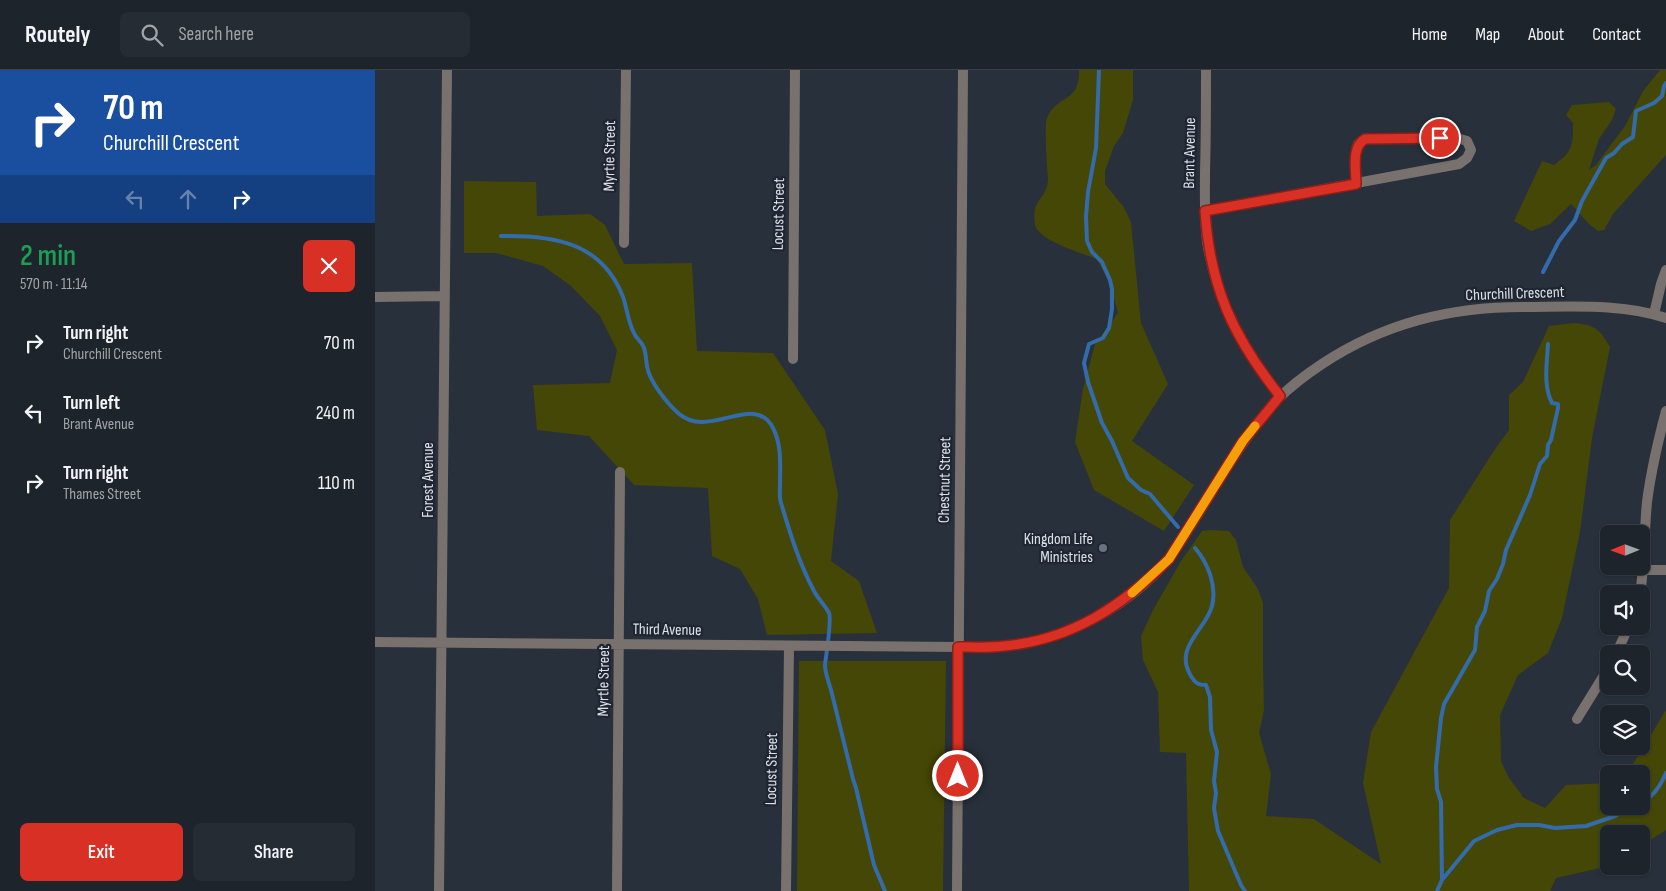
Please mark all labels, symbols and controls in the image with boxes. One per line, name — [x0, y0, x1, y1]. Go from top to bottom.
search box — [120, 12, 470, 57]
text: Routely — [25, 20, 90, 49]
icon: search — [138, 21, 166, 49]
text: Search here — [178, 23, 254, 46]
text: Home — [1412, 24, 1447, 45]
text: Map — [1475, 24, 1500, 45]
text: About — [1528, 24, 1564, 45]
text: Contact — [1592, 24, 1641, 45]
text: 70 m — [103, 87, 163, 130]
icon: right — [20, 90, 85, 155]
street label: Brant Avenue — [1180, 117, 1200, 189]
pin — [1419, 117, 1461, 159]
street label: Myrtie Street — [600, 120, 620, 192]
icon: arrive — [1426, 124, 1454, 152]
text: Churchill Crescent — [103, 130, 239, 157]
street label: Locust Street — [769, 178, 789, 250]
icon: left — [121, 185, 149, 213]
icon: ahead — [174, 185, 202, 213]
icon: right — [227, 185, 255, 213]
text: 2 min — [20, 238, 76, 274]
button: close — [303, 240, 355, 292]
text: 570 m · 11:14 — [20, 275, 87, 294]
street label: Churchill Crescent — [1465, 283, 1565, 305]
text: Turn right — [63, 322, 128, 345]
icon: right — [20, 329, 48, 357]
text: 70 m — [324, 332, 355, 355]
text: Churchill Crescent — [63, 345, 162, 364]
text: Turn left — [63, 392, 120, 415]
icon: left — [20, 399, 48, 427]
text: 240 m — [316, 402, 355, 425]
text: Brant Avenue — [63, 415, 134, 434]
street label: Chestnut Street — [935, 437, 955, 523]
street label: Forest Avenue — [419, 442, 438, 518]
text: Turn right — [63, 462, 128, 485]
icon: right — [20, 469, 48, 497]
text: 110 m — [318, 472, 355, 495]
text: Thames Street — [63, 485, 141, 504]
north arrow — [1600, 525, 1650, 575]
map controls — [1600, 525, 1650, 875]
place label: Kingdom Life Ministries — [1024, 530, 1093, 567]
marker: Kingdom Life Ministries — [1097, 542, 1109, 554]
button: sound — [1600, 585, 1650, 635]
street label: Third Avenue — [632, 620, 702, 640]
street label: Myrtle Street — [594, 645, 614, 717]
button: search — [1600, 645, 1650, 695]
button: layers — [1600, 705, 1650, 755]
street label: Locust Street — [762, 733, 782, 805]
position arrow — [931, 749, 983, 801]
button: + — [1600, 765, 1650, 815]
button: Exit — [20, 823, 183, 881]
button: Share — [193, 823, 355, 881]
button: − — [1600, 825, 1650, 875]

